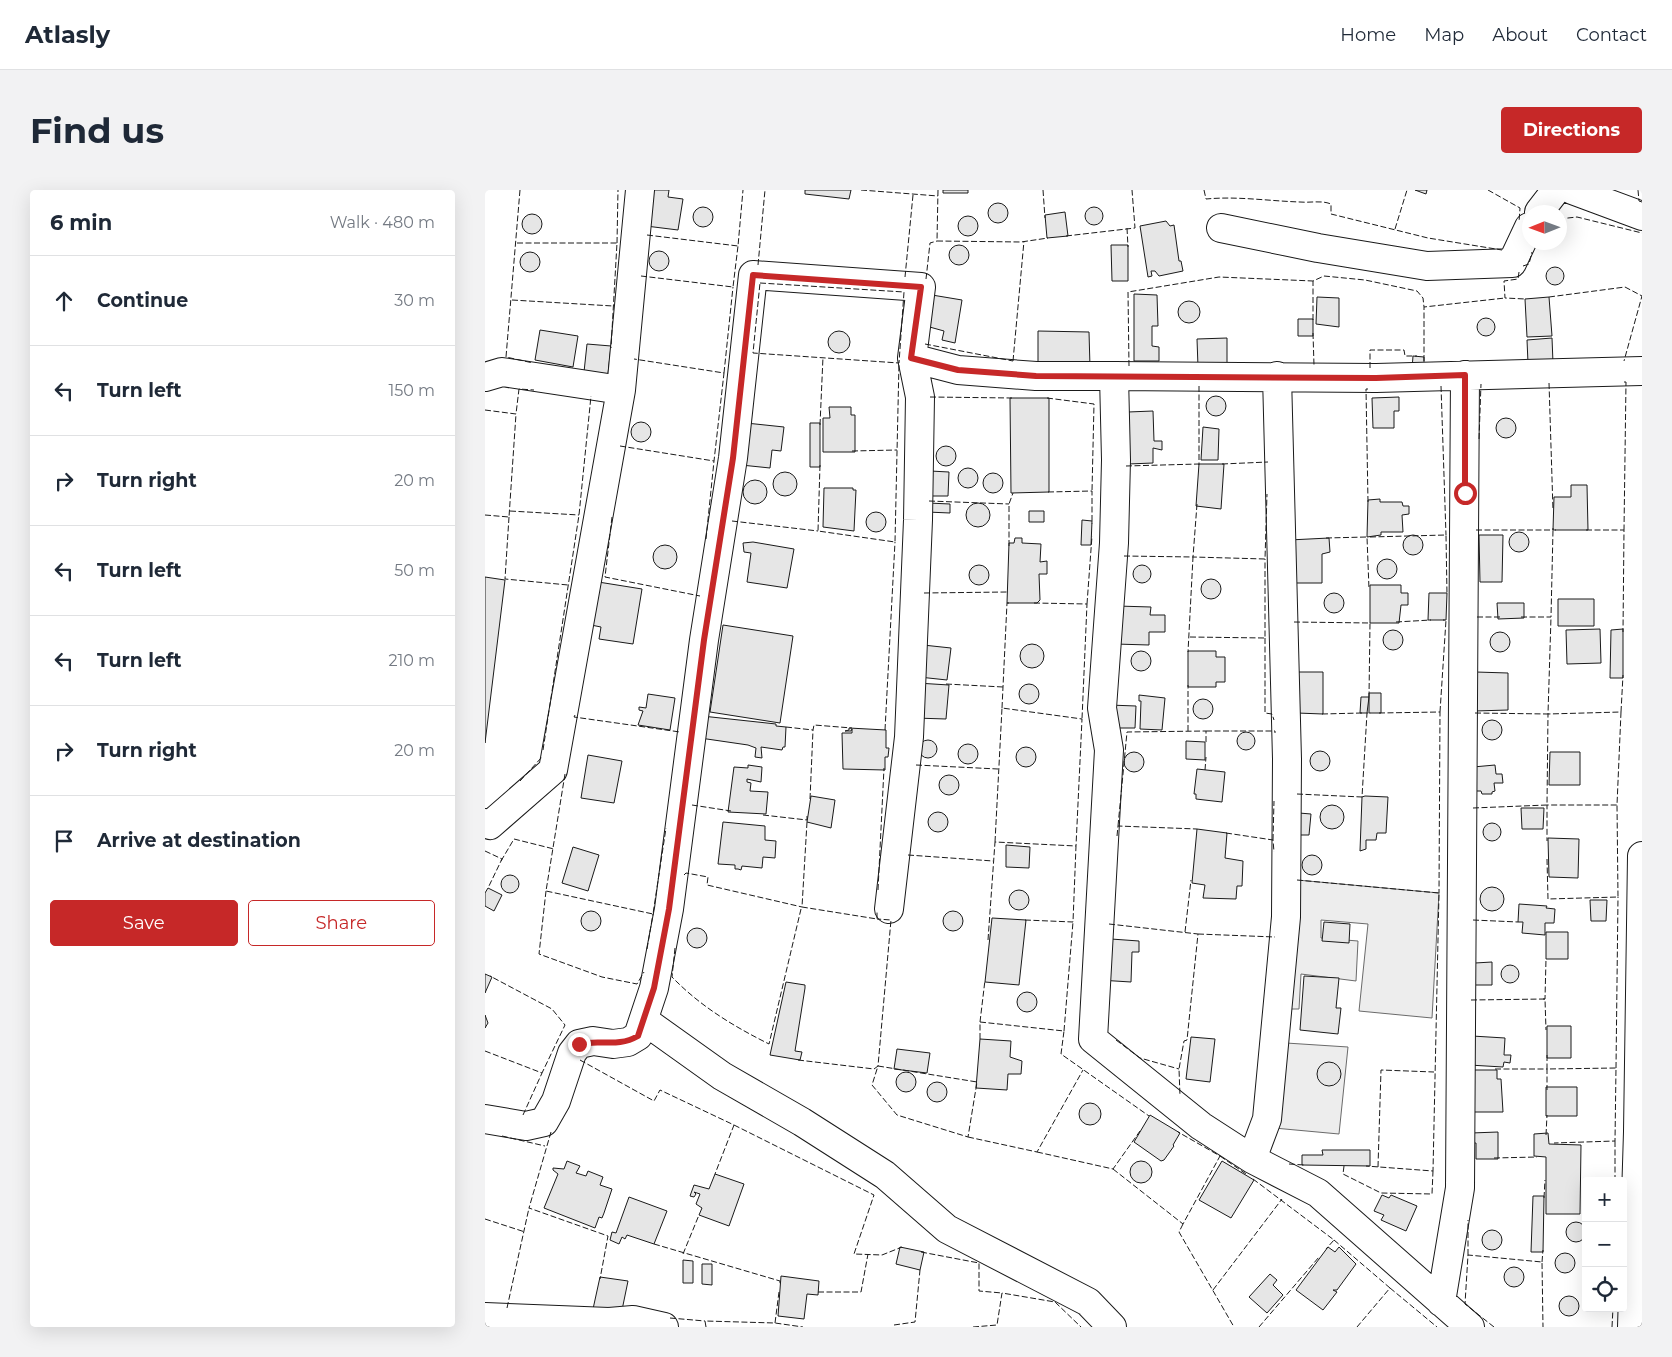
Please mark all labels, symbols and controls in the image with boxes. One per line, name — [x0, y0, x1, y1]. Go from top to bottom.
text: Atlasly — [25, 20, 110, 49]
text: Home — [1340, 24, 1396, 46]
text: Map — [1424, 24, 1464, 46]
text: About — [1492, 24, 1548, 46]
text: Contact — [1576, 24, 1647, 46]
button: Directions — [1501, 107, 1642, 153]
text: Find us — [30, 109, 164, 152]
north arrow — [1522, 205, 1567, 250]
text: 6 min — [50, 210, 112, 235]
text: Walk · 480 m — [330, 213, 435, 232]
icon: ahead — [50, 287, 78, 315]
text: Continue — [97, 289, 188, 312]
text: 30 m — [394, 291, 435, 310]
icon: left — [50, 377, 78, 405]
text: Turn left — [97, 379, 182, 402]
text: 150 m — [388, 381, 435, 400]
icon: right — [50, 467, 78, 495]
text: Turn right — [97, 469, 197, 492]
text: 20 m — [394, 471, 435, 490]
route start — [1454, 482, 1477, 505]
icon: left — [50, 557, 78, 585]
text: Turn left — [97, 559, 182, 582]
text: 50 m — [394, 561, 435, 580]
icon: left — [50, 647, 78, 675]
text: Turn left — [97, 649, 182, 672]
text: 210 m — [388, 651, 435, 670]
icon: right — [50, 737, 78, 765]
text: Turn right — [97, 739, 197, 762]
text: 20 m — [394, 741, 435, 760]
icon: arrive — [50, 827, 78, 855]
text: Arrive at destination — [97, 829, 301, 852]
button: Save — [50, 900, 238, 946]
button: Share — [248, 900, 435, 946]
route end — [568, 1033, 591, 1056]
map controls — [1582, 1177, 1627, 1312]
button: + — [1582, 1177, 1627, 1222]
button: − — [1582, 1222, 1627, 1267]
button: locate — [1582, 1267, 1627, 1312]

